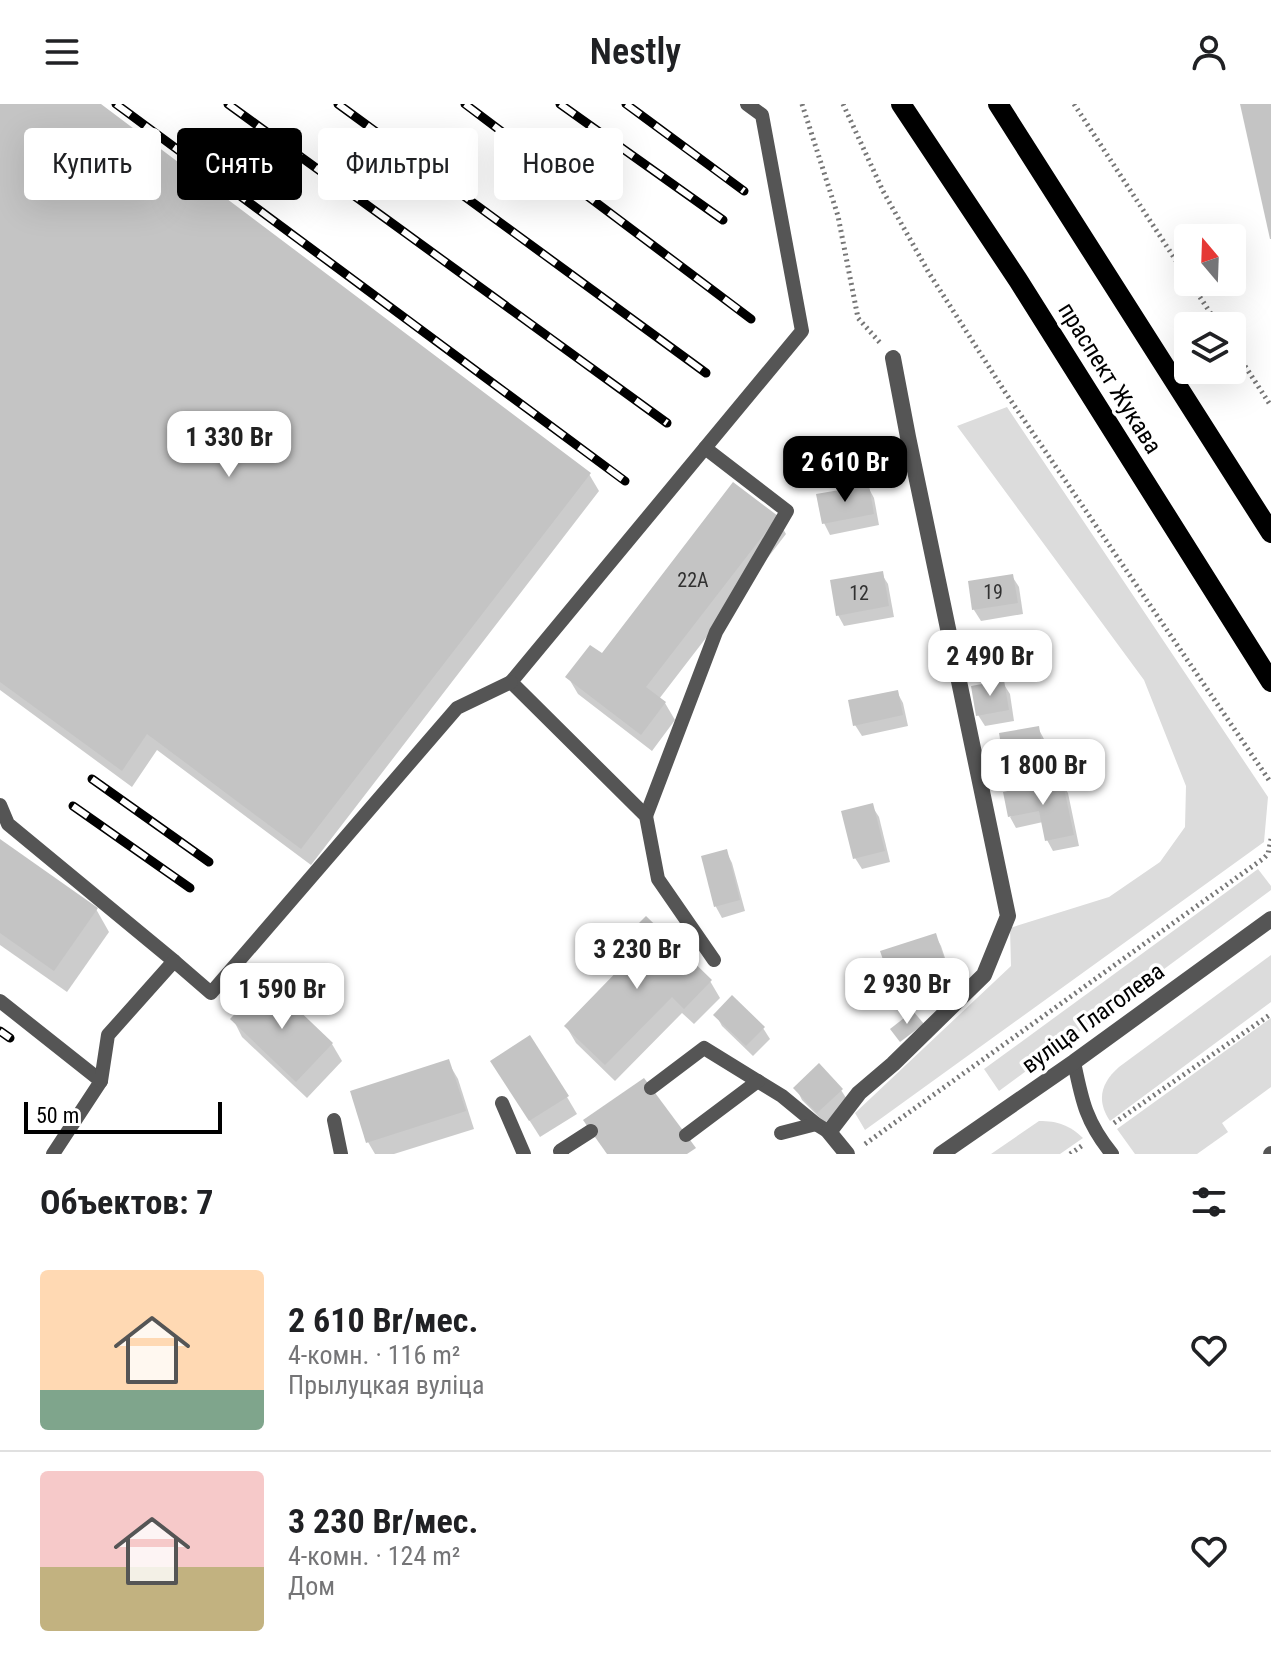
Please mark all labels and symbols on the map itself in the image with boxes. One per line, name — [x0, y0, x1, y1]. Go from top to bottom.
north arrow — [1174, 224, 1246, 296]
street label: праспект Жукава — [1052, 297, 1168, 459]
pin: 1 330 Br — [146, 411, 312, 479]
pin: 2 610 Br — [762, 436, 928, 504]
house number: 22А — [677, 568, 709, 592]
house number: 19 — [983, 580, 1003, 604]
house number: 12 — [849, 581, 869, 605]
pin: 2 490 Br — [907, 630, 1073, 698]
pin: 1 800 Br — [960, 739, 1126, 807]
pin: 3 230 Br — [554, 923, 720, 991]
street label: вуліца Глаголева — [1016, 957, 1170, 1079]
pin: 2 930 Br — [824, 958, 990, 1026]
pin: 1 590 Br — [199, 963, 365, 1031]
scale bar — [24, 1098, 222, 1134]

